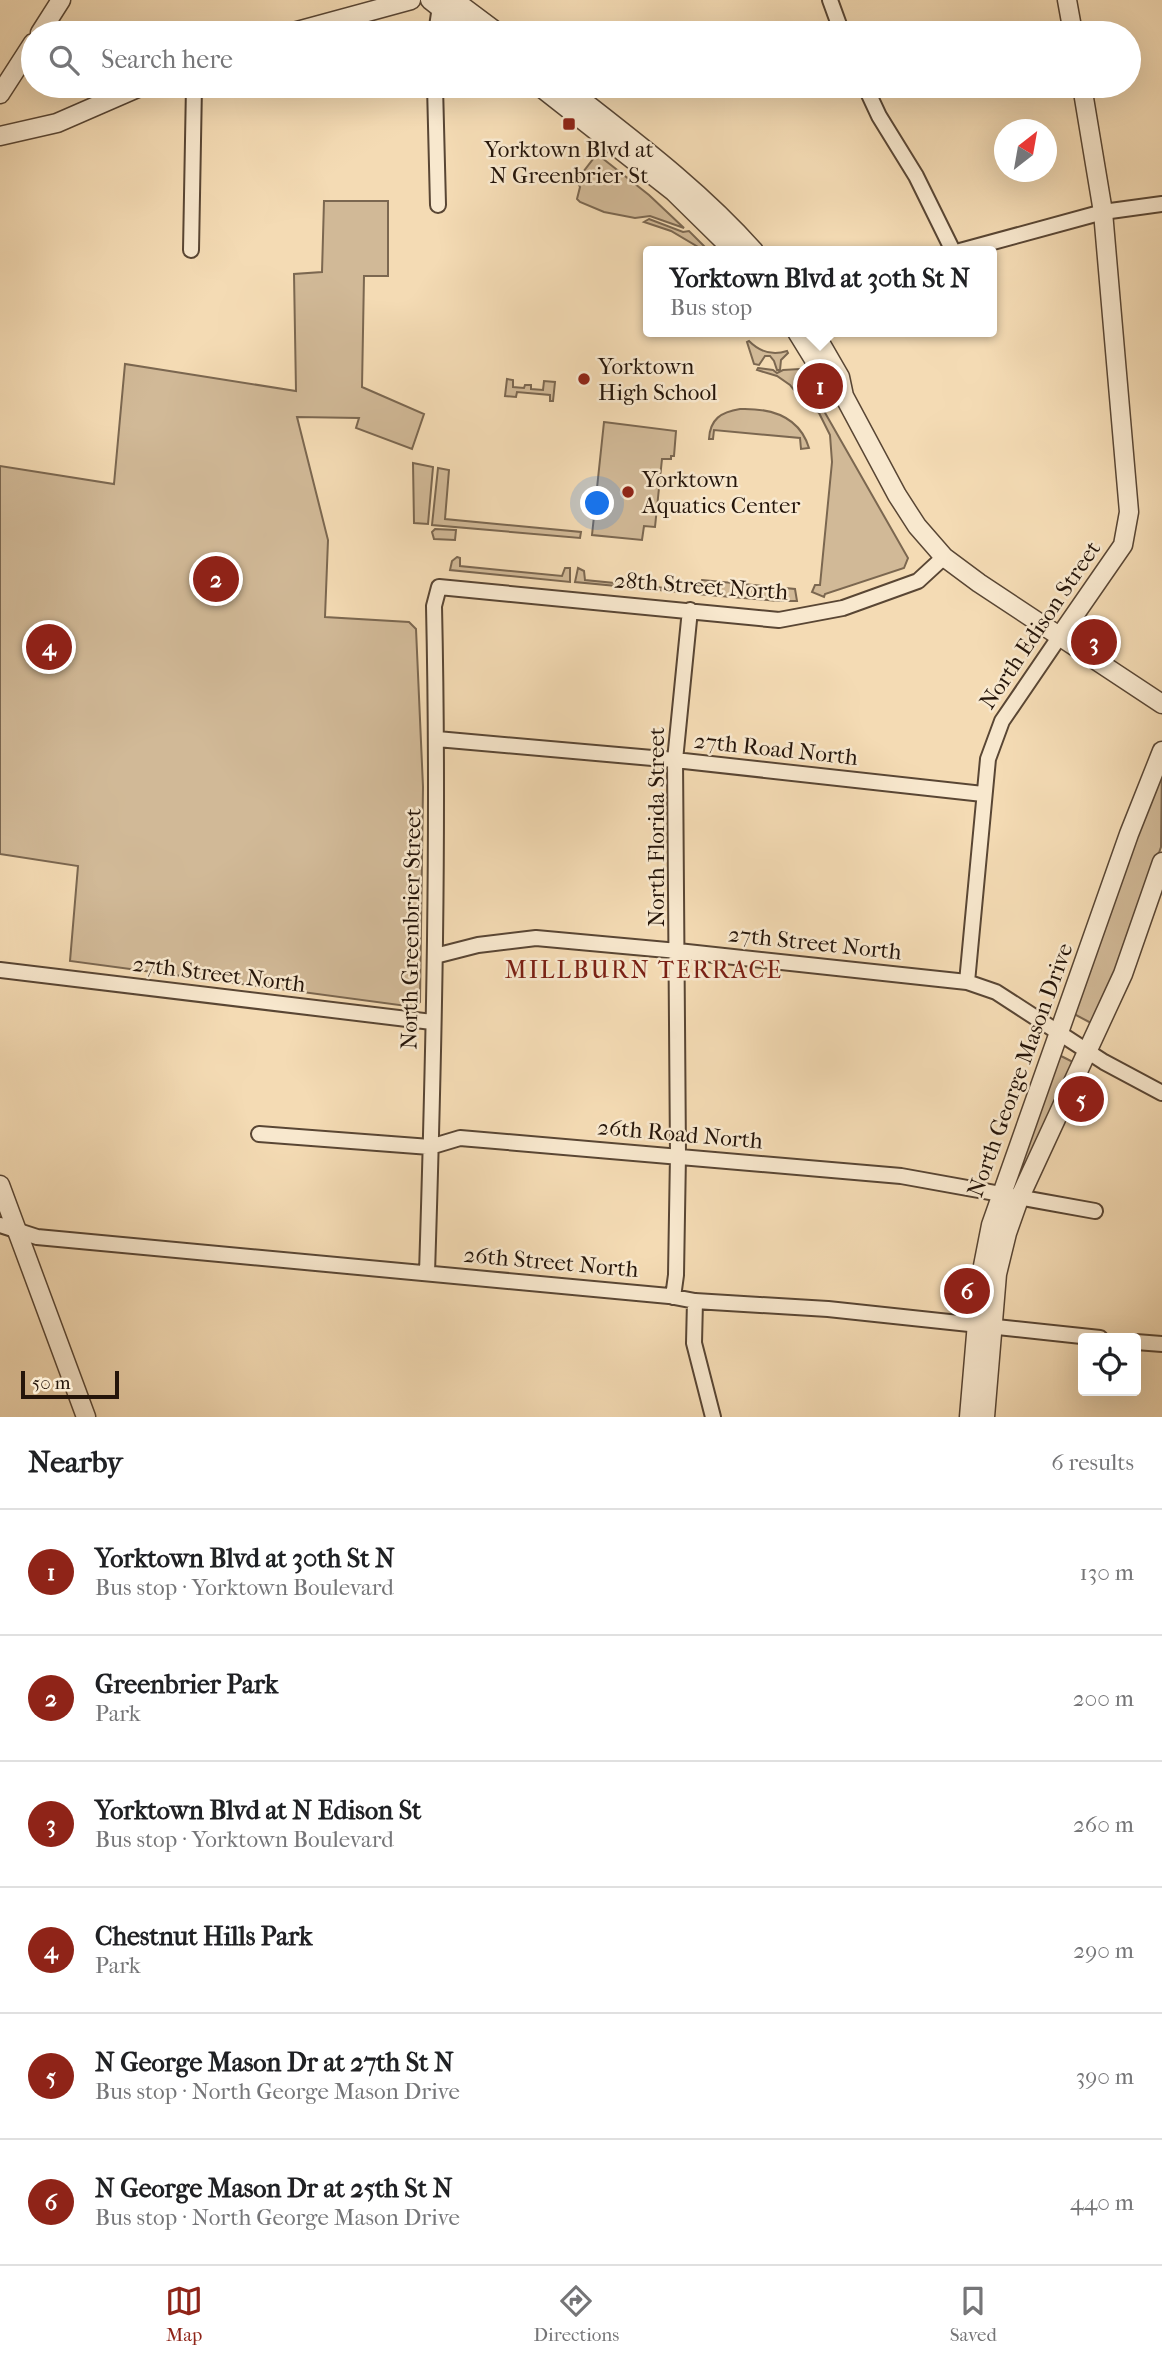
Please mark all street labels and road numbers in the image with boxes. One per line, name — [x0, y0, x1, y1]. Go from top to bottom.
street label: North Edison Street — [974, 536, 1106, 714]
street label: 28th Street North — [613, 566, 789, 606]
street label: North Florida Street — [643, 727, 670, 927]
street label: 27th Road North — [693, 727, 859, 771]
street label: North Greenbrier Street — [395, 808, 427, 1050]
street label: 27th Street North — [727, 920, 903, 966]
street label: North George Mason Drive — [961, 939, 1079, 1201]
street label: 27th Street North — [131, 950, 307, 998]
street label: 26th Road North — [596, 1113, 764, 1155]
street label: 26th Street North — [462, 1241, 640, 1283]

